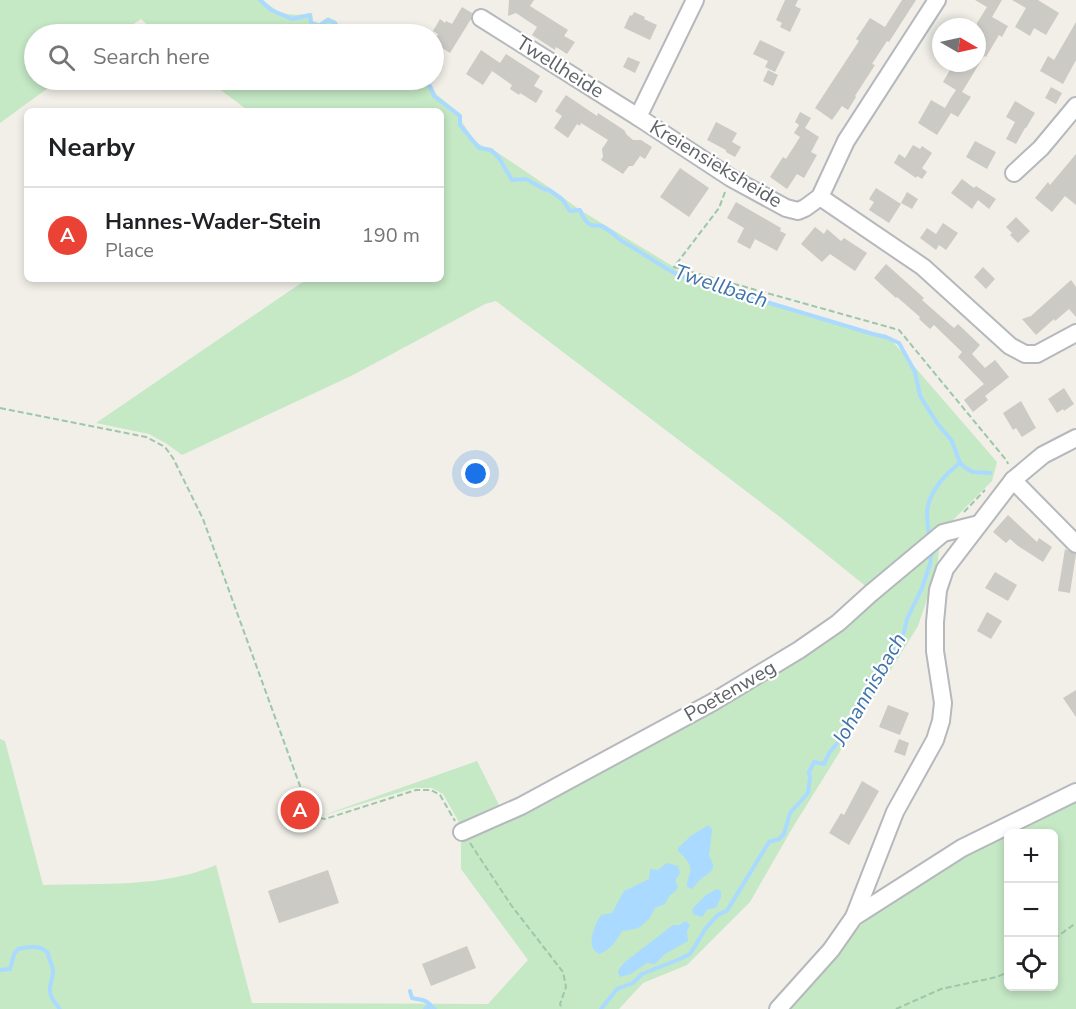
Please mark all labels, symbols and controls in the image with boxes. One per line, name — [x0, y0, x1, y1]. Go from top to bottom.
north arrow — [932, 18, 986, 72]
search box — [24, 24, 444, 90]
street label: Twellheide — [511, 29, 609, 105]
icon: search — [45, 41, 78, 74]
text: Search here — [93, 42, 210, 72]
street label: Kreiensieksheide — [645, 114, 787, 214]
text: Nearby — [48, 130, 135, 165]
text: Hannes-Wader-Stein — [105, 207, 321, 237]
text: A — [60, 222, 75, 249]
text: 190 m — [362, 222, 420, 249]
text: Place — [105, 237, 154, 264]
water label: Twellbach — [670, 258, 772, 314]
your location — [461, 459, 490, 488]
water label: Johannisbach — [825, 628, 912, 751]
street label: Poetenweg — [679, 654, 781, 728]
pin: A — [280, 788, 320, 832]
map controls — [1004, 829, 1058, 991]
button: + — [1004, 829, 1058, 883]
button: − — [1004, 883, 1058, 937]
button: locate — [1004, 937, 1058, 991]

